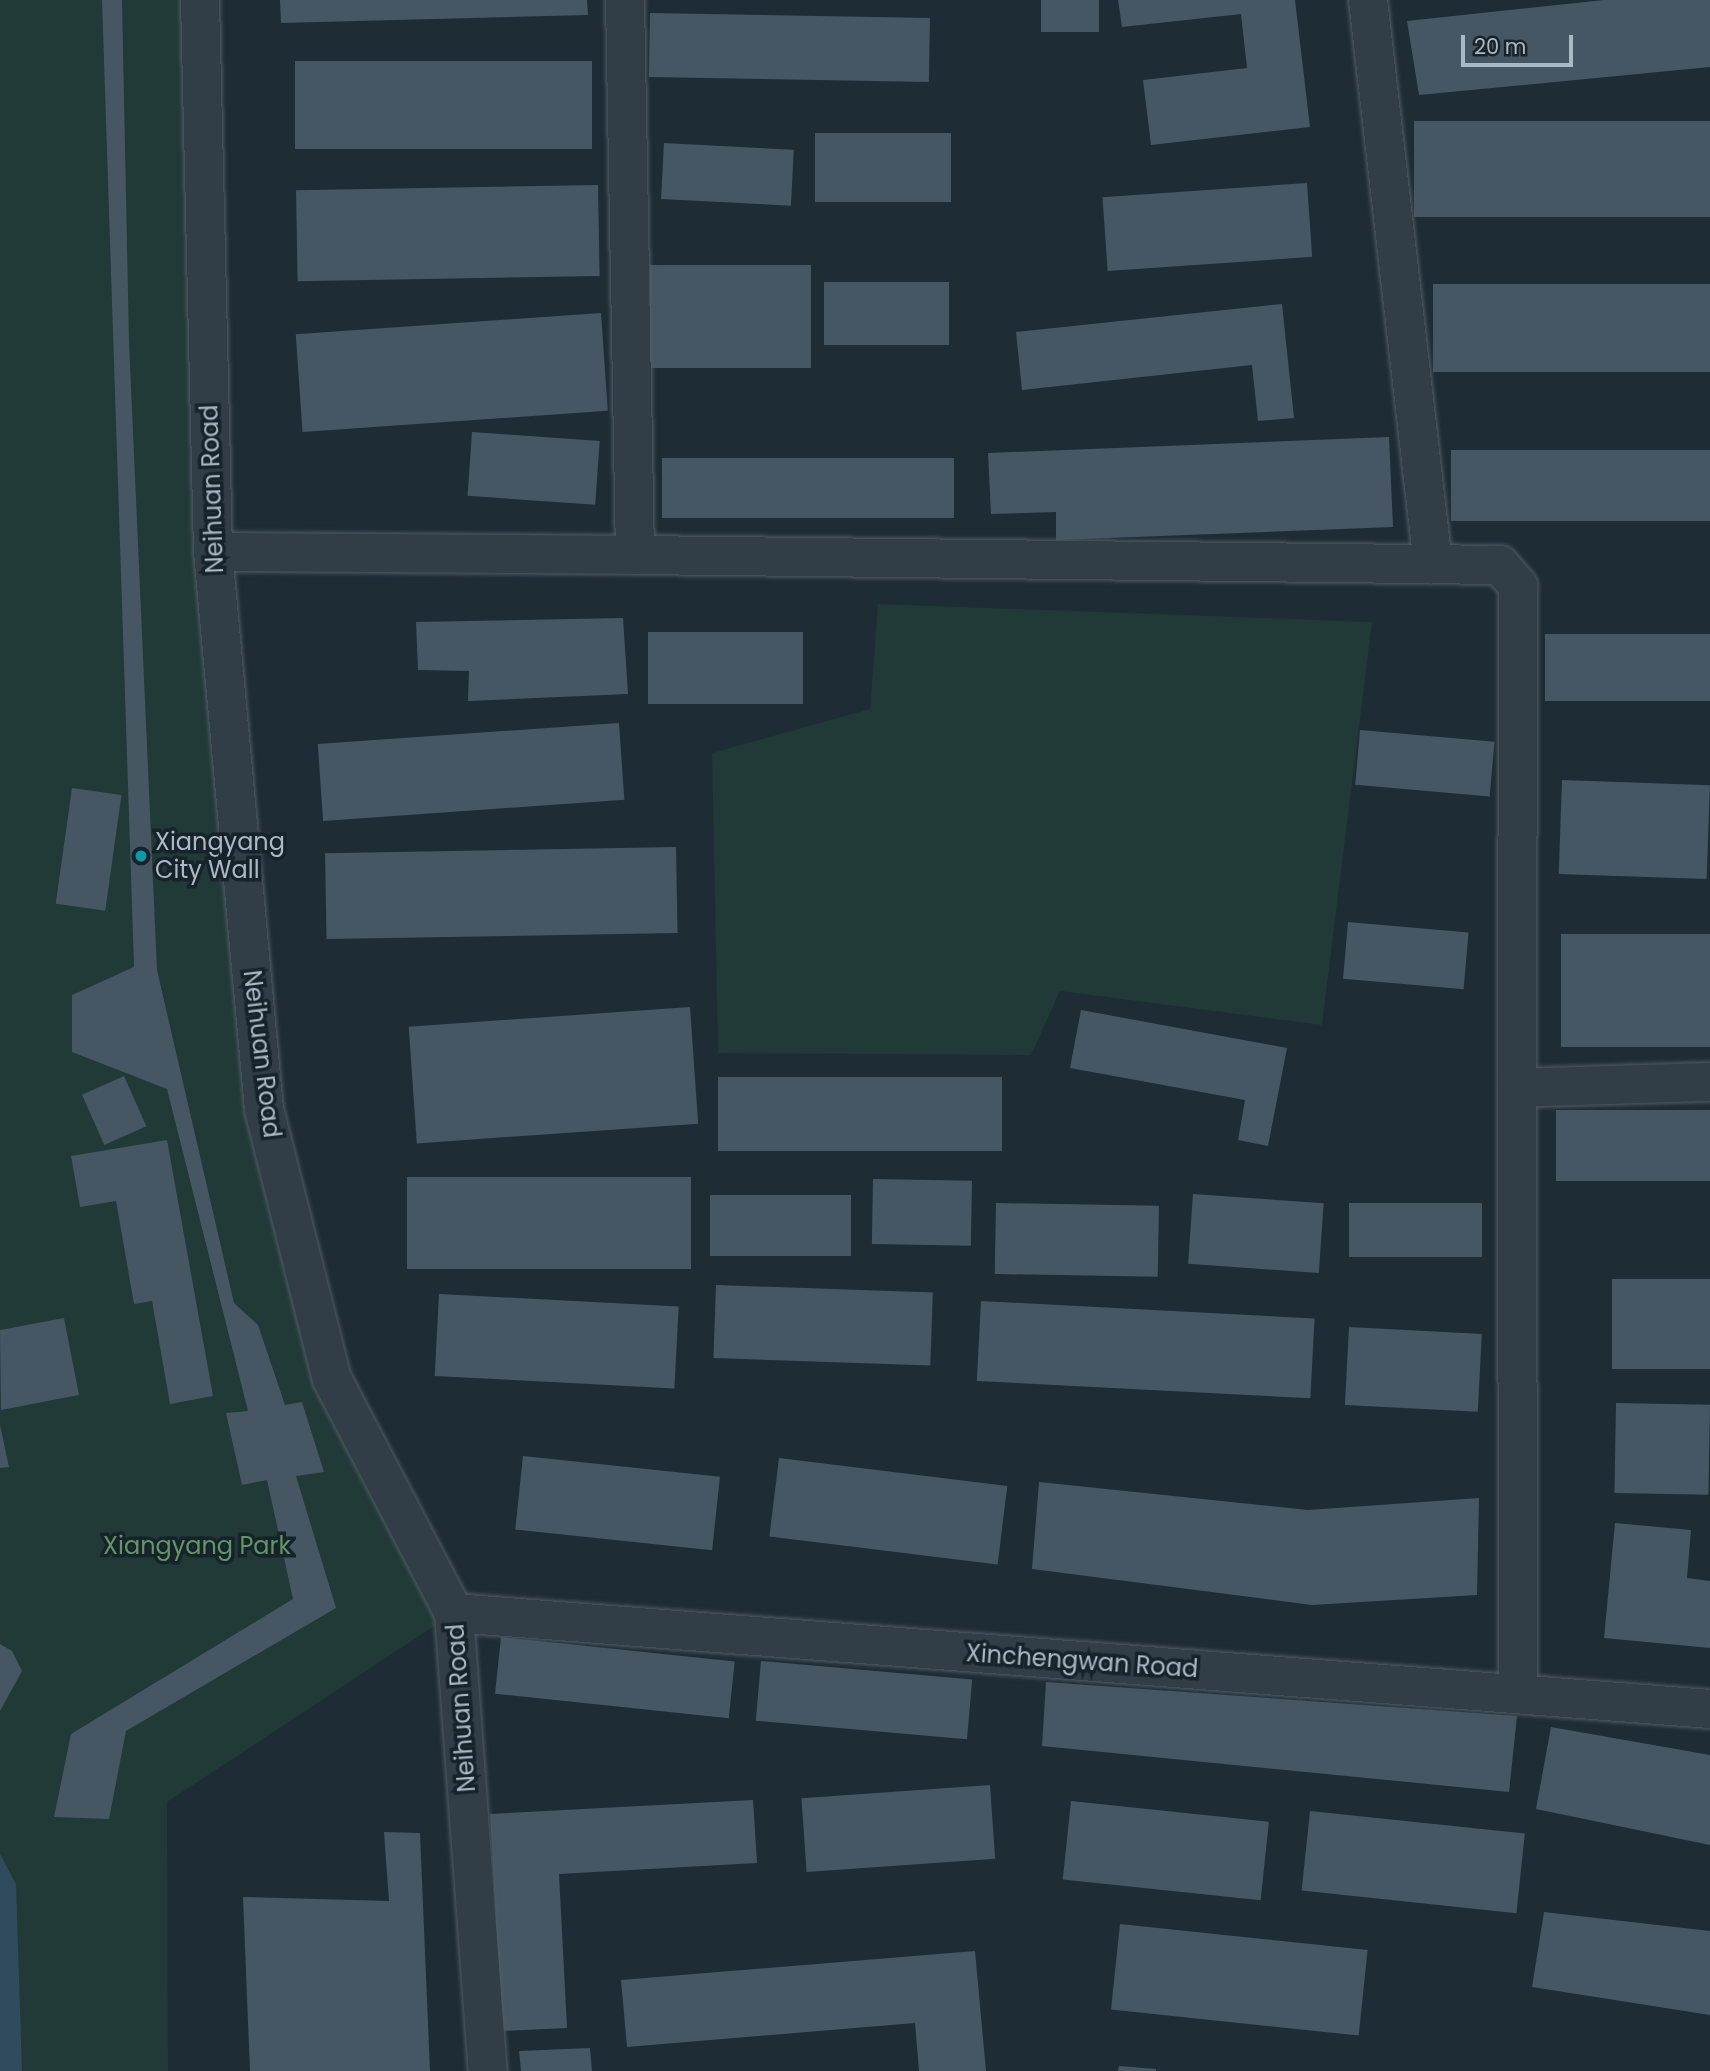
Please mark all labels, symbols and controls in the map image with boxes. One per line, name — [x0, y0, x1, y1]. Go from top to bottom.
scale bar — [1465, 21, 1577, 65]
text: 20 m — [1474, 32, 1527, 61]
street label: Neihuan Road — [195, 404, 229, 574]
place label: Xiangyang City Wall — [155, 828, 285, 884]
marker: Xiangyang City Wall — [133, 848, 149, 864]
street label: Neihuan Road — [237, 968, 287, 1140]
park label: Xiangyang Park — [103, 1532, 291, 1560]
street label: Neihuan Road — [441, 1623, 481, 1793]
street label: Xinchengwan Road — [965, 1639, 1199, 1683]

